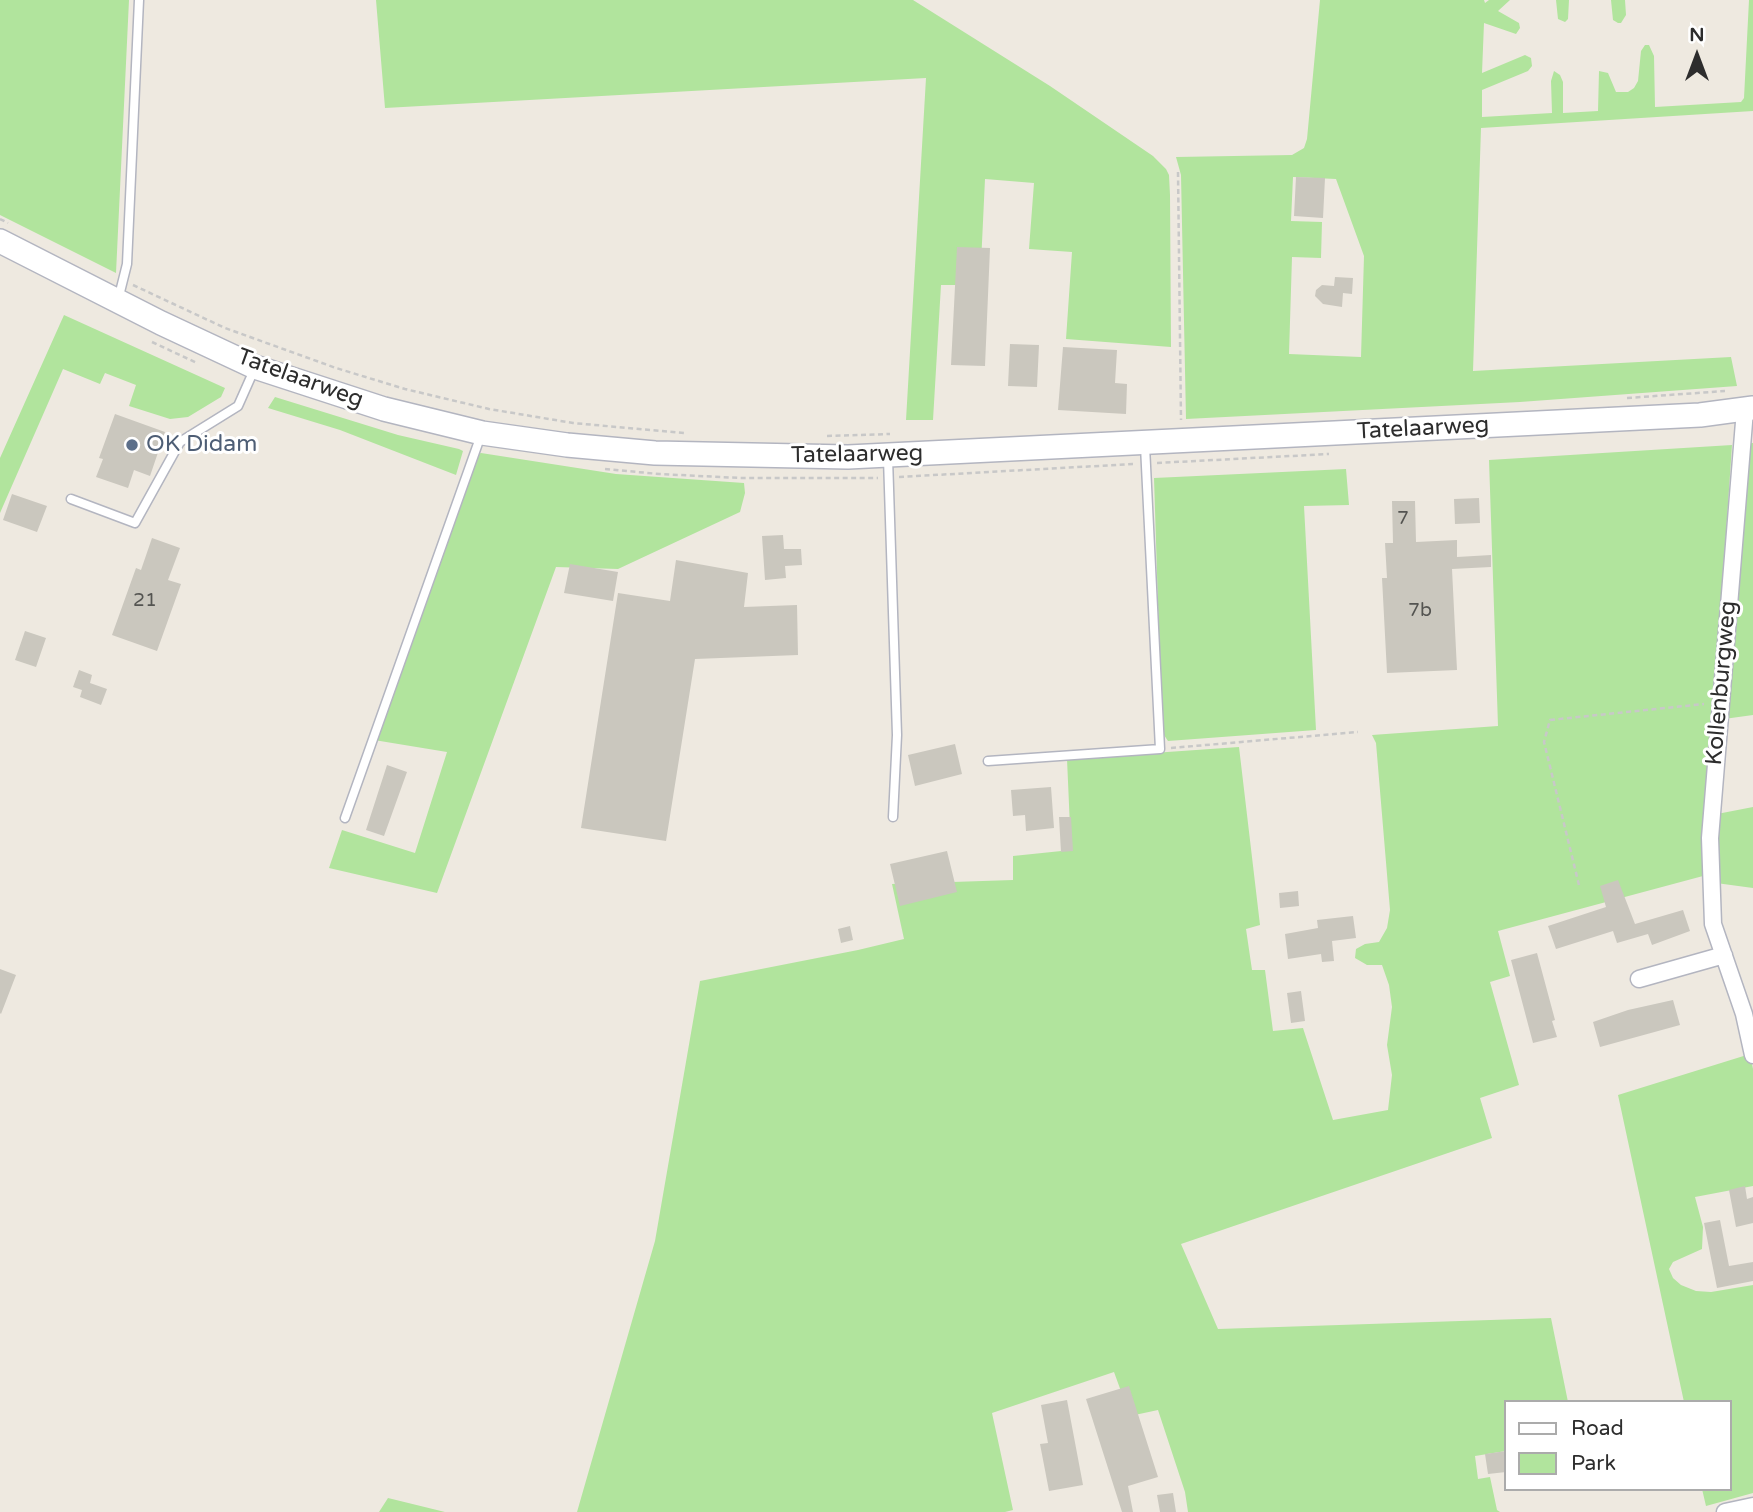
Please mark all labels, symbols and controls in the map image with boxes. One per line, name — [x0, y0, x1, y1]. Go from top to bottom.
north arrow — [1662, 21, 1732, 91]
text: N — [1689, 24, 1705, 46]
street label: Tatelaarweg — [233, 343, 367, 415]
street label: Tatelaarweg — [1356, 412, 1490, 446]
place label: OK Didam — [146, 431, 257, 459]
marker: OK Didam — [124, 437, 140, 453]
street label: Tatelaarweg — [791, 440, 923, 470]
house number: 7 — [1397, 508, 1409, 530]
house number: 21 — [133, 590, 157, 612]
house number: 7b — [1408, 600, 1432, 622]
street label: Kollenburgweg — [1701, 600, 1743, 766]
legend — [1504, 1400, 1732, 1491]
text: Road — [1571, 1416, 1624, 1441]
text: Park — [1571, 1451, 1616, 1476]

